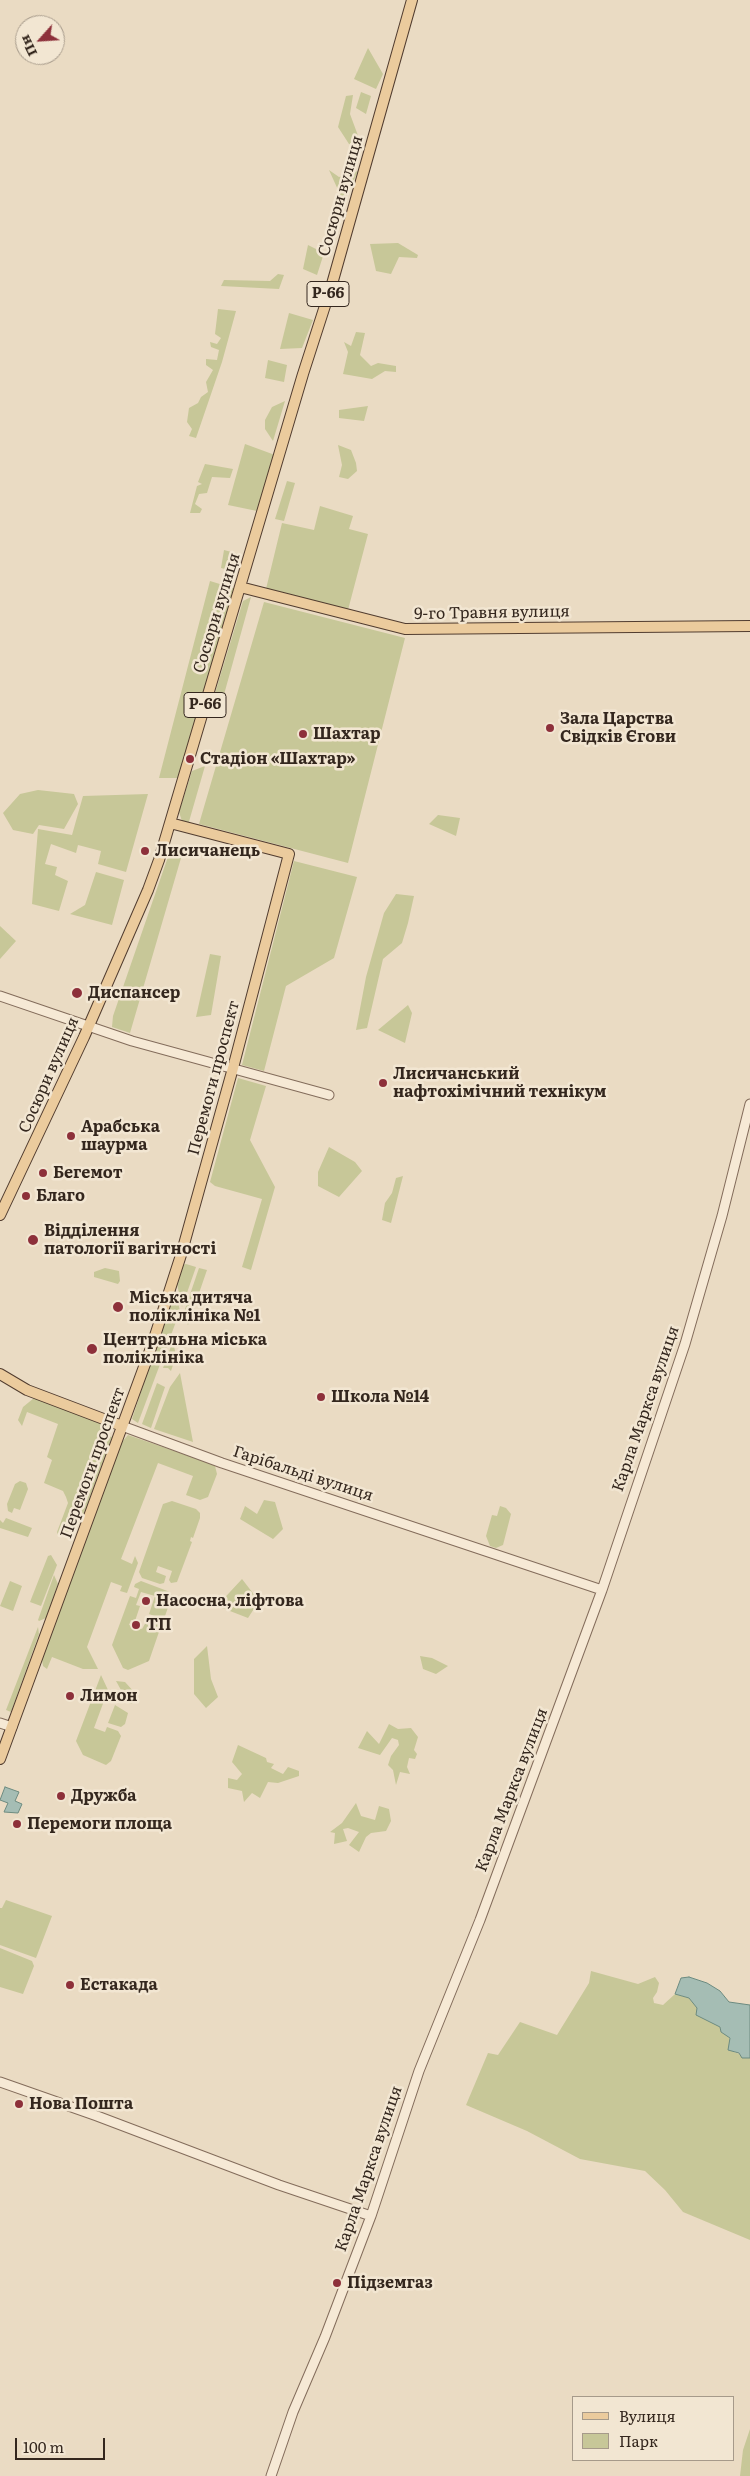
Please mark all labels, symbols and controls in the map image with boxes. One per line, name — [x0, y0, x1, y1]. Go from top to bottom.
north arrow — [15, 15, 65, 65]
text: Пн — [14, 32, 41, 60]
street label: Сосюри вулиця — [315, 133, 367, 259]
road number: Р-66 — [307, 282, 349, 306]
street label: Сосюри вулиця — [190, 551, 244, 675]
street label: 9-го Травня вулиця — [414, 602, 570, 624]
road number: Р-66 — [184, 692, 226, 718]
place label: Зала Царства Свідків Єгови — [560, 709, 676, 747]
marker: Зала Царства Свідків Єгови — [544, 722, 556, 734]
place label: Шахтар — [313, 724, 381, 744]
marker: Шахтар — [297, 728, 309, 740]
place label: Стадіон «Шахтар» — [200, 749, 356, 769]
marker: Стадіон «Шахтар» — [184, 753, 196, 765]
place label: Лисичанець — [155, 841, 260, 861]
marker: Лисичанець — [139, 845, 151, 857]
place label: Диспансер — [88, 983, 180, 1003]
marker: Диспансер — [70, 986, 84, 1000]
street label: Перемоги проспект — [184, 998, 244, 1158]
street label: Сосюри вулиця — [15, 1014, 83, 1136]
place label: Лисичанський нафтохімічний технікум — [393, 1064, 607, 1102]
marker: Лисичанський нафтохімічний технікум — [377, 1077, 389, 1089]
place label: Арабська шаурма — [81, 1117, 160, 1155]
marker: Арабська шаурма — [65, 1130, 77, 1142]
place label: Бегемот — [53, 1163, 123, 1183]
marker: Бегемот — [37, 1167, 49, 1179]
place label: Благо — [36, 1186, 85, 1206]
marker: Благо — [20, 1190, 32, 1202]
place label: Відділення патології вагітності — [44, 1221, 216, 1259]
marker: Відділення патології вагітності — [26, 1233, 40, 1247]
place label: Міська дитяча поліклініка №1 — [129, 1288, 260, 1326]
marker: Міська дитяча поліклініка №1 — [111, 1300, 125, 1314]
street label: Карла Маркса вулиця — [609, 1324, 683, 1494]
place label: Центральна міська полiклiнiка — [103, 1330, 267, 1368]
marker: Центральна міська полiклiнiка — [85, 1342, 99, 1356]
street label: Перемоги проспект — [57, 1385, 129, 1541]
place label: Школа №14 — [331, 1387, 429, 1407]
marker: Школа №14 — [315, 1391, 327, 1403]
street label: Гарібальді вулиця — [230, 1442, 376, 1506]
place label: Насосна, ліфтова — [156, 1591, 304, 1611]
marker: Насосна, ліфтова — [140, 1595, 152, 1607]
place label: ТП — [146, 1615, 172, 1635]
marker: ТП — [130, 1619, 142, 1631]
place label: Лимон — [80, 1686, 138, 1706]
marker: Лимон — [64, 1690, 76, 1702]
street label: Карла Маркса вулиця — [472, 1705, 552, 1875]
place label: Дружба — [71, 1786, 137, 1806]
marker: Дружба — [55, 1790, 67, 1802]
place label: Перемоги площа — [27, 1814, 172, 1834]
marker: Перемоги площа — [11, 1818, 23, 1830]
place label: Естакада — [80, 1975, 158, 1995]
marker: Естакада — [64, 1979, 76, 1991]
street label: Карла Маркса вулиця — [332, 2084, 406, 2254]
place label: Нова Пошта — [29, 2094, 133, 2114]
marker: Нова Пошта — [13, 2098, 25, 2110]
place label: Підземгаз — [347, 2273, 433, 2293]
marker: Підземгаз — [331, 2277, 343, 2289]
legend — [572, 2396, 735, 2461]
text: Вулиця — [619, 2404, 676, 2427]
scale bar — [18, 2428, 108, 2460]
text: Парк — [619, 2429, 658, 2452]
text: 100 m — [23, 2435, 64, 2458]

